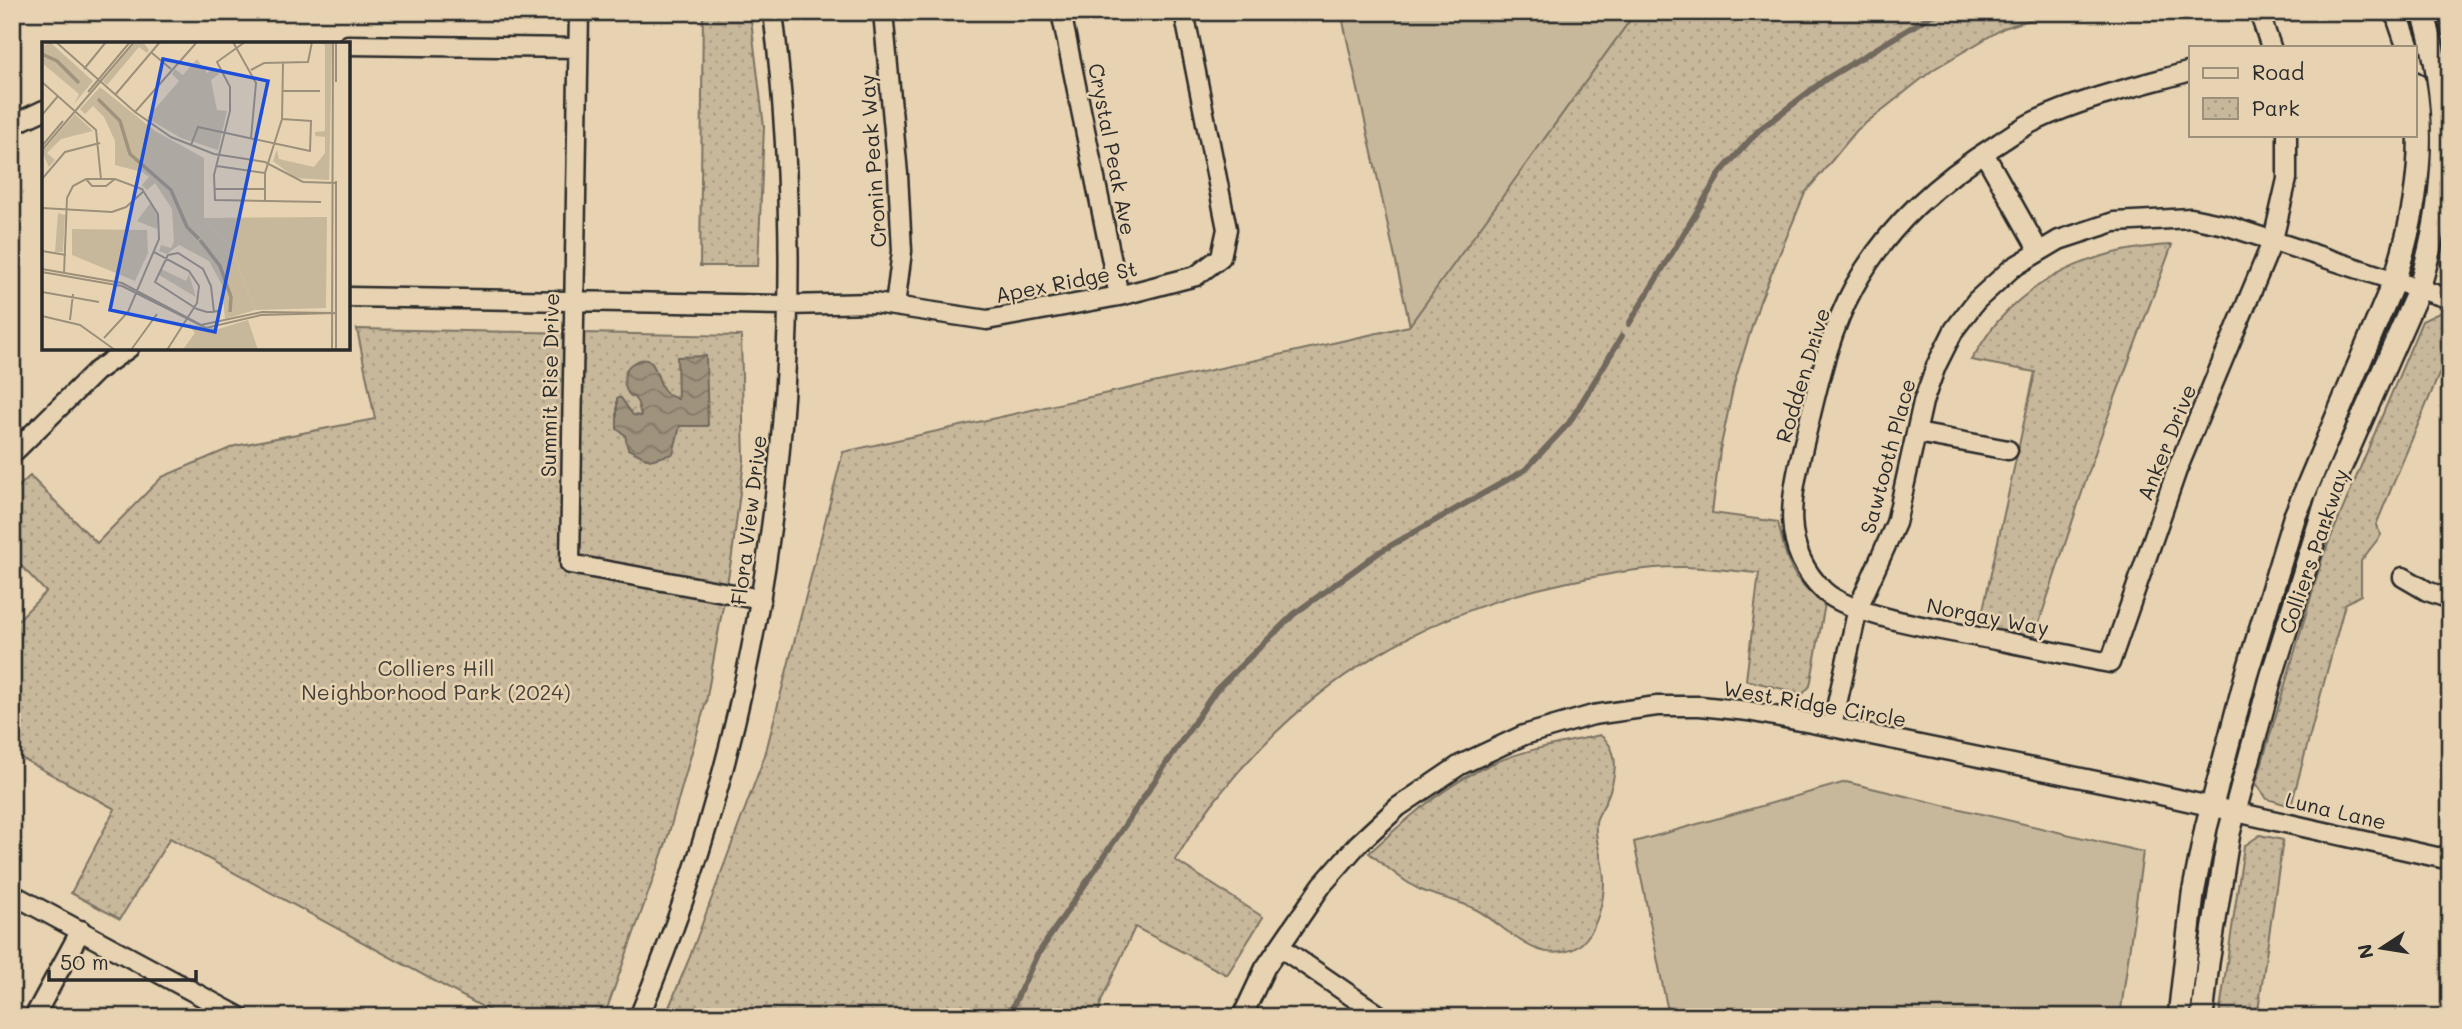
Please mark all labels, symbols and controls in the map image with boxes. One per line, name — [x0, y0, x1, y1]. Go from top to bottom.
inset map — [42, 42, 350, 350]
legend — [2189, 46, 2416, 136]
text: Road — [2252, 58, 2304, 85]
street label: Crystal Peak Ave — [1083, 61, 1143, 237]
street label: Cronin Peak Way — [852, 73, 892, 249]
text: Park — [2252, 94, 2300, 121]
street label: Apex Ridge St — [993, 254, 1139, 308]
street label: Summit Rise Drive — [534, 293, 564, 477]
street label: Rodden Drive — [1769, 304, 1835, 446]
street label: Sawtooth Place — [1853, 375, 1921, 537]
street label: Anker Drive — [2130, 380, 2202, 504]
street label: Flora View Drive — [724, 433, 772, 607]
street label: Colliers Parkway — [2272, 465, 2354, 637]
street label: Norgay Way — [1925, 591, 2051, 641]
park label: Colliers Hill Neighborhood Park (2024) — [301, 654, 571, 705]
street label: West Ridge Circle — [1721, 674, 1909, 732]
street label: Luna Lane — [2283, 785, 2389, 835]
north arrow — [2346, 914, 2416, 984]
scale bar — [49, 938, 196, 982]
text: N — [2351, 942, 2379, 961]
text: 50 m — [60, 948, 109, 975]

